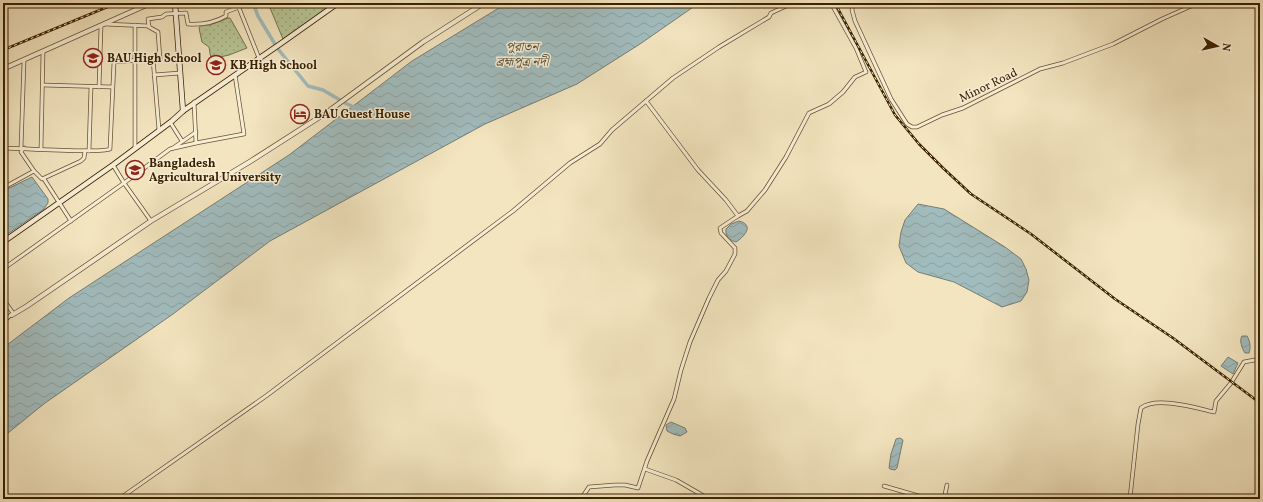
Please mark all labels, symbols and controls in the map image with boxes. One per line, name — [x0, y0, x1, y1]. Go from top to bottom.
north arrow — [1197, 26, 1237, 66]
water label: পুরাতন ব্রহ্মপুত্র নদী — [496, 39, 550, 72]
text: N — [1217, 42, 1233, 52]
school or university icon: BAU High School — [82, 47, 104, 69]
place label: BAU High School — [107, 51, 201, 67]
school or university icon: KB High School — [205, 54, 227, 76]
place label: KB High School — [230, 58, 317, 74]
street label: Minor Road — [957, 65, 1020, 107]
hotel icon: BAU Guest House — [289, 103, 311, 125]
place label: BAU Guest House — [314, 107, 410, 123]
place label: Bangladesh Agricultural University — [149, 156, 281, 186]
school or university icon: Bangladesh Agricultural University — [124, 159, 146, 181]

